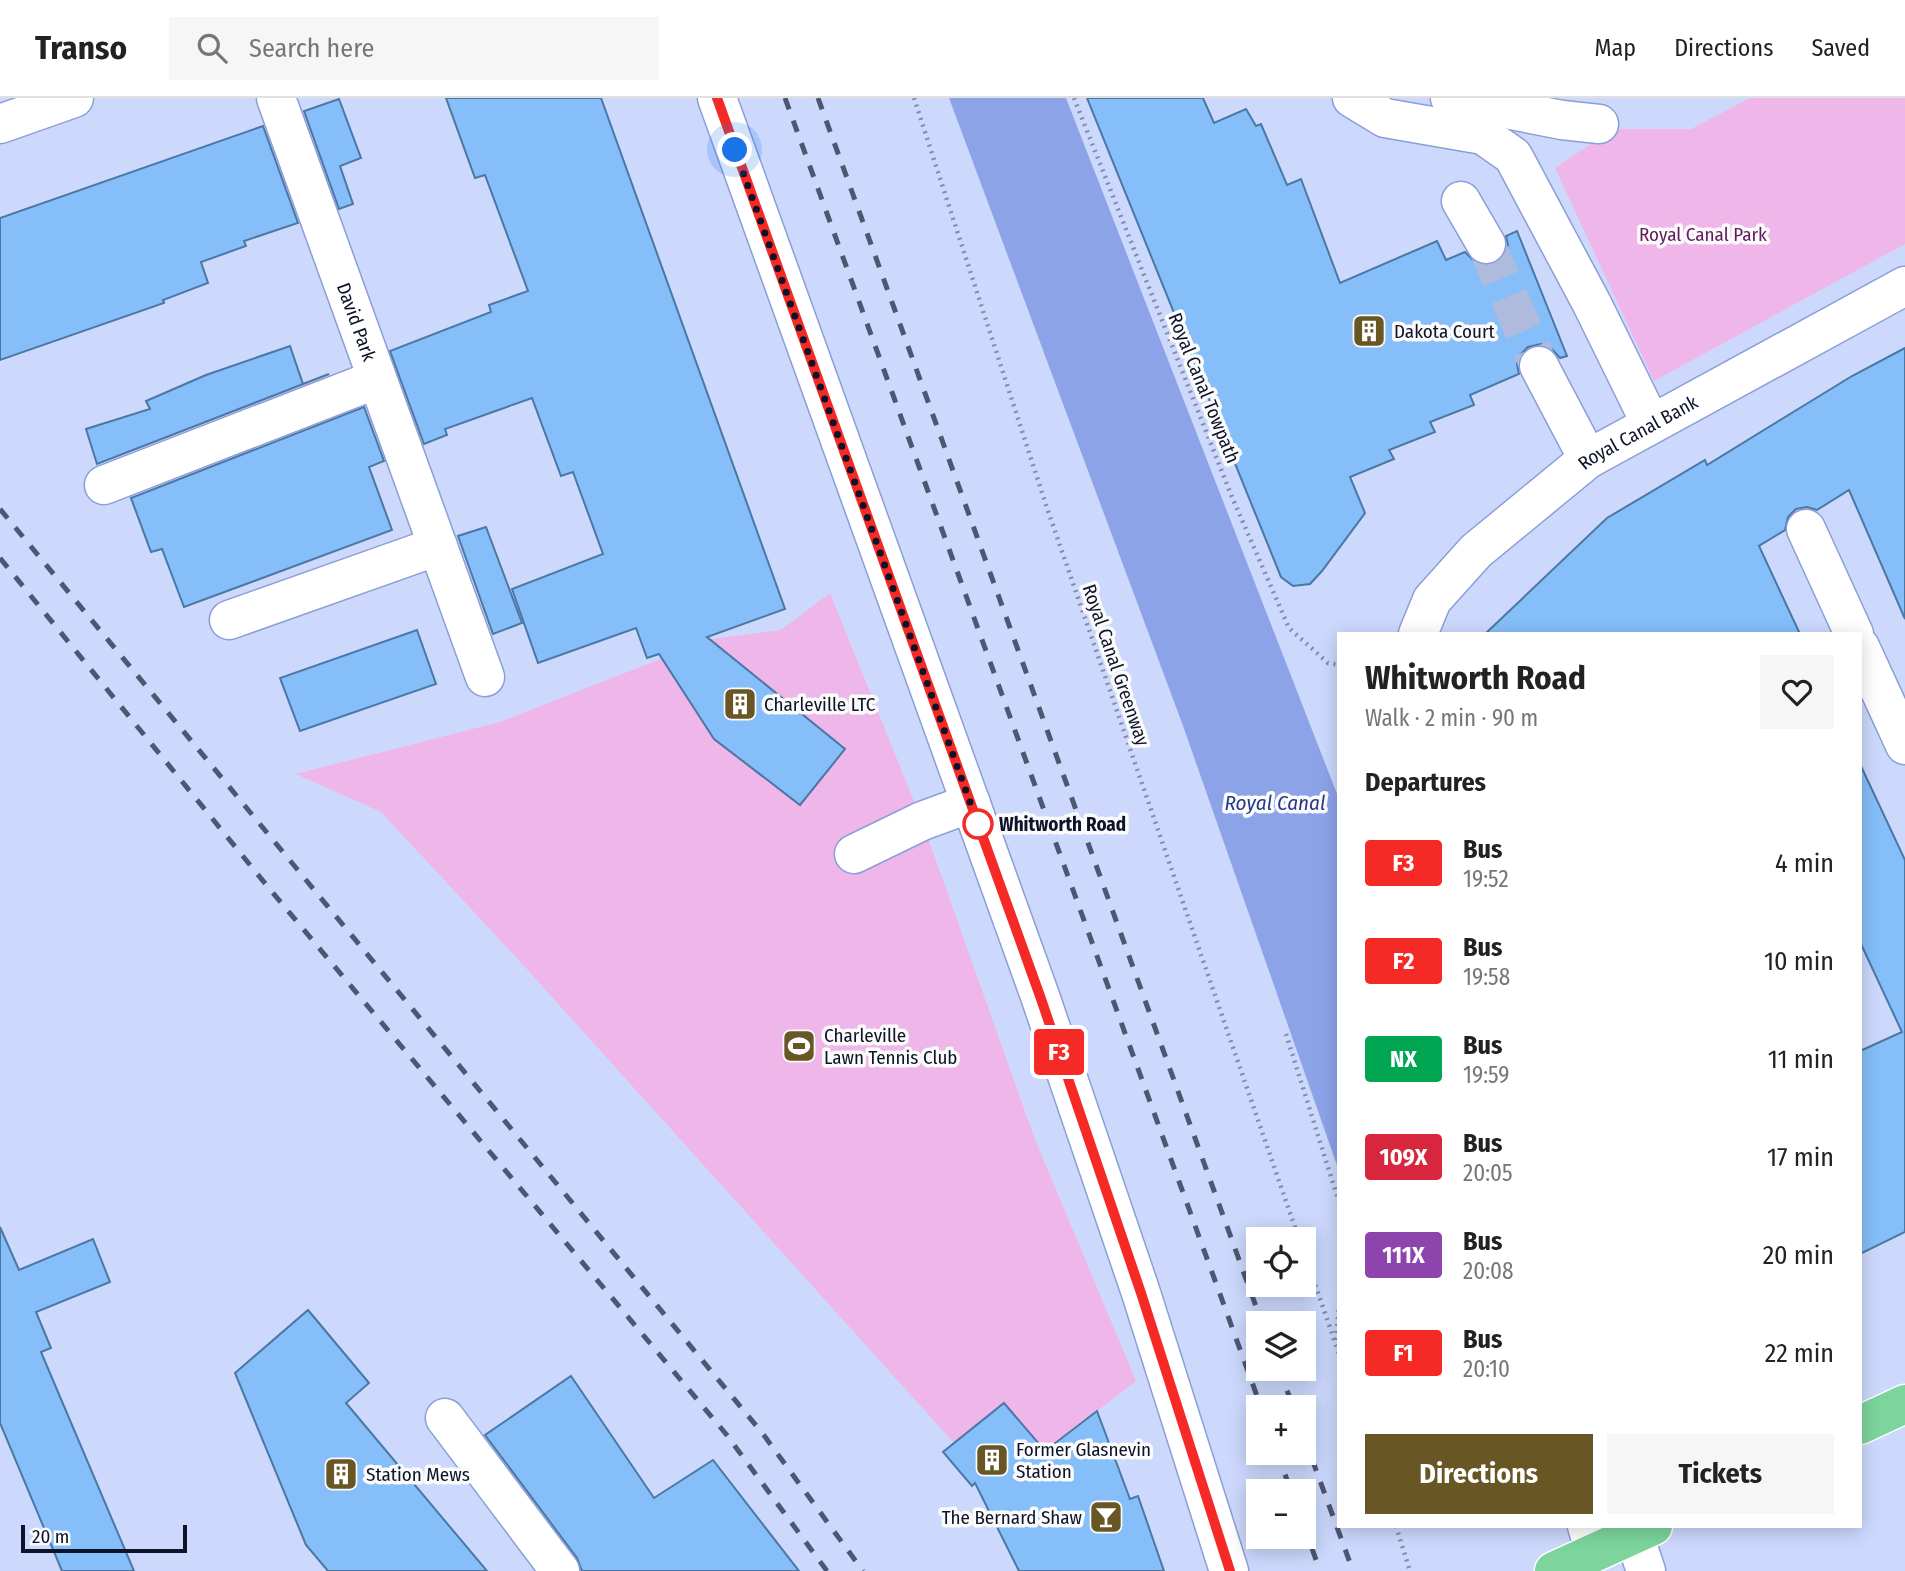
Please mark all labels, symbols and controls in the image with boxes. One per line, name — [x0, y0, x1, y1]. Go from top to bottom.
search box — [169, 17, 659, 80]
text: Transo — [35, 28, 127, 68]
icon: search — [193, 29, 231, 67]
text: Search here — [249, 33, 374, 64]
text: Map — [1595, 34, 1636, 62]
text: Directions — [1674, 34, 1773, 62]
text: Saved — [1811, 34, 1870, 62]
your location — [717, 132, 752, 167]
park label: Royal Canal Park — [1639, 223, 1767, 246]
street label: David Park — [332, 280, 382, 364]
street label: Royal Canal Towpath — [1163, 310, 1245, 466]
building icon: Dakota Court — [1350, 312, 1388, 350]
place label: Dakota Court — [1394, 320, 1496, 343]
street label: Royal Canal Bank — [1573, 390, 1701, 474]
street label: Royal Canal Greenway — [1078, 581, 1155, 749]
button: heart — [1760, 655, 1834, 729]
text: Whitworth Road — [1365, 658, 1586, 698]
building icon: Charleville LTC — [721, 685, 759, 723]
place label: Charleville LTC — [764, 693, 876, 716]
text: Walk · 2 min · 90 m — [1365, 704, 1538, 732]
text: Departures — [1365, 767, 1486, 798]
water label: Royal Canal — [1225, 790, 1325, 816]
marker: Whitworth Road — [963, 809, 993, 839]
place label: Whitworth Road — [999, 813, 1126, 836]
text: Bus — [1463, 834, 1502, 865]
text: 4 min — [1775, 848, 1834, 879]
text: F3 — [1393, 849, 1414, 877]
text: 19:52 — [1463, 865, 1509, 893]
text: Bus — [1463, 932, 1502, 963]
text: 10 min — [1764, 946, 1834, 977]
text: F2 — [1393, 947, 1414, 975]
text: 19:58 — [1463, 963, 1510, 991]
place label: Charleville Lawn Tennis Club — [824, 1024, 957, 1069]
sports icon: Charleville Lawn Tennis Club — [780, 1027, 818, 1065]
line badge: F3 — [1028, 1029, 1090, 1075]
text: Bus — [1463, 1030, 1502, 1061]
text: F3 — [1048, 1038, 1070, 1066]
text: 11 min — [1768, 1044, 1834, 1075]
text: NX — [1390, 1045, 1417, 1073]
text: 19:59 — [1463, 1061, 1510, 1089]
text: Bus — [1463, 1128, 1502, 1159]
text: 17 min — [1767, 1142, 1834, 1173]
text: 109X — [1380, 1143, 1428, 1171]
text: 20:05 — [1463, 1159, 1513, 1187]
text: Bus — [1463, 1226, 1502, 1257]
map controls — [1246, 1227, 1316, 1549]
button: locate — [1246, 1227, 1316, 1297]
text: 20 min — [1763, 1240, 1834, 1271]
text: 111X — [1382, 1241, 1425, 1269]
text: 20:08 — [1463, 1257, 1514, 1285]
button: layers — [1246, 1311, 1316, 1381]
text: Bus — [1463, 1324, 1502, 1355]
text: 22 min — [1765, 1338, 1834, 1369]
text: F1 — [1393, 1339, 1414, 1367]
text: 20:10 — [1463, 1355, 1510, 1383]
button: + — [1246, 1395, 1316, 1465]
button: Directions — [1365, 1434, 1593, 1514]
button: Tickets — [1607, 1434, 1834, 1514]
place label: Former Glasnevin Station — [1016, 1438, 1151, 1483]
building icon: Former Glasnevin Station — [973, 1441, 1011, 1479]
building icon: Station Mews — [322, 1455, 360, 1493]
place label: Station Mews — [366, 1463, 470, 1486]
button: − — [1246, 1479, 1316, 1549]
bar icon: The Bernard Shaw — [1087, 1498, 1125, 1536]
place label: The Bernard Shaw — [942, 1506, 1083, 1529]
scale bar — [21, 1522, 187, 1554]
text: 20 m — [32, 1525, 69, 1548]

